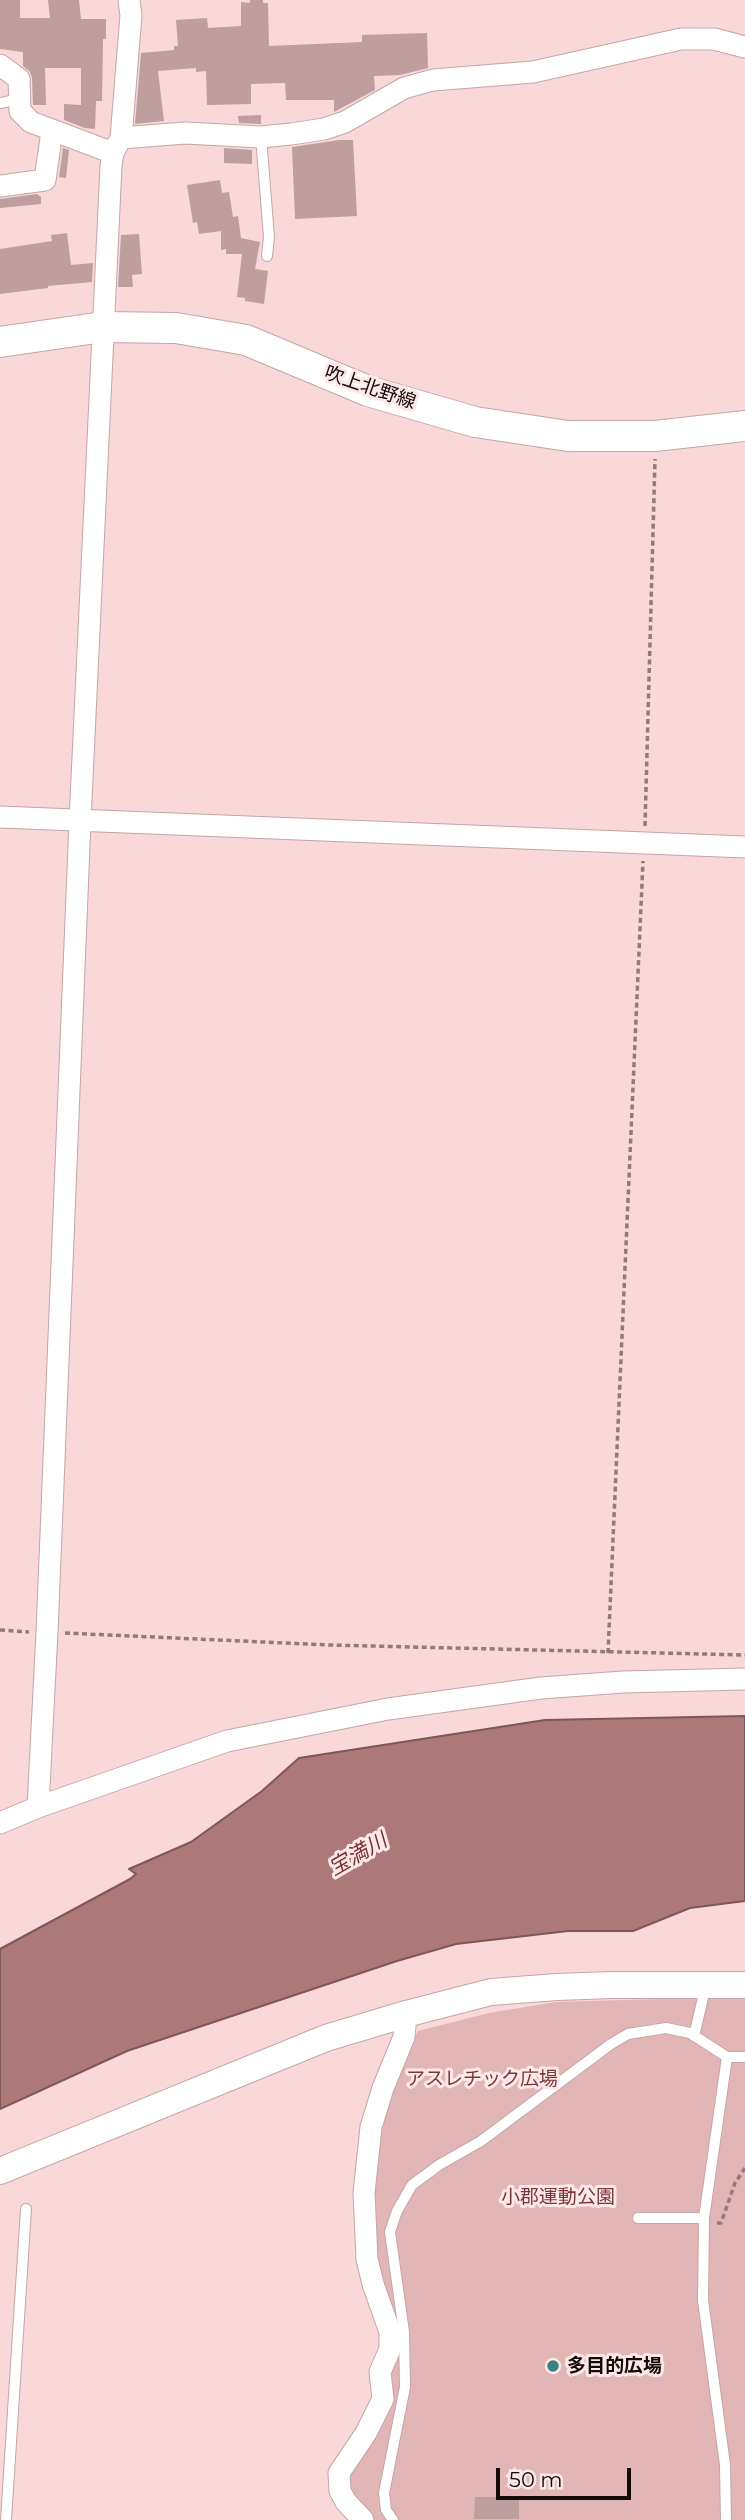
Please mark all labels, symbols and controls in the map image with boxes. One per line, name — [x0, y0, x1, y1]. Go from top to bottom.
street label: 吹上北野線 — [321, 362, 419, 414]
water label: 宝満川 — [324, 1828, 392, 1882]
park label: アスレチック広場 — [406, 2068, 558, 2090]
park label: 小郡運動公園 — [501, 2186, 615, 2208]
place label: 多目的広場 — [567, 2355, 662, 2377]
marker: 多目的広場 — [545, 2358, 561, 2374]
scale bar — [500, 2454, 635, 2498]
text: 50 m — [509, 2467, 563, 2492]

